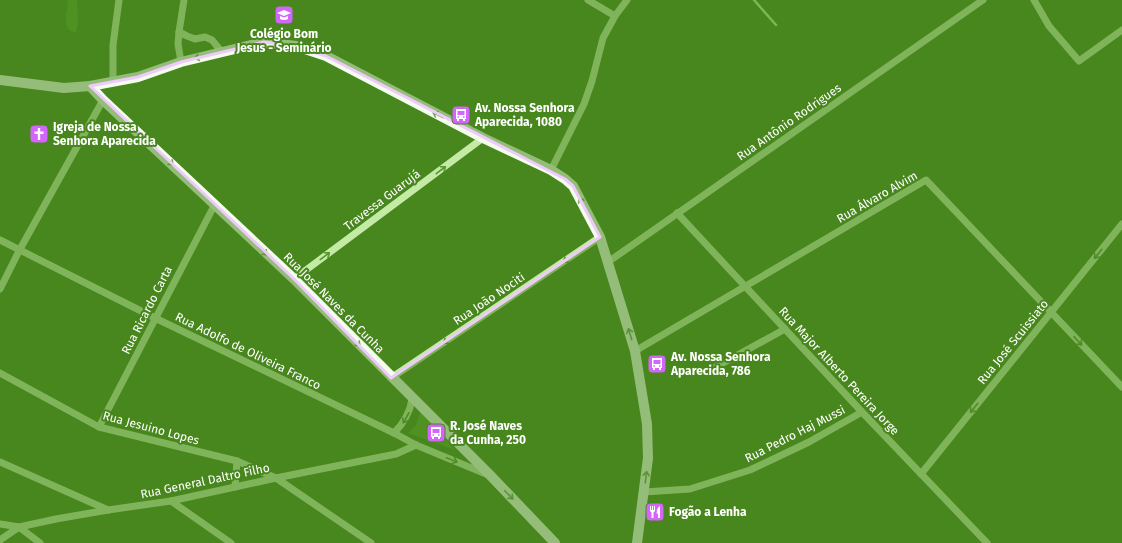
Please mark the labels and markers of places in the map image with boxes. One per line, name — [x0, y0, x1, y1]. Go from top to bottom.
school or university icon: Colégio Bom Jesus - Seminário — [273, 4, 295, 26]
place label: Colégio Bom Jesus - Seminário — [235, 27, 332, 55]
place label: Av. Nossa Senhora Aparecida, 1080 — [474, 101, 575, 129]
bus stop icon: Av. Nossa Senhora Aparecida, 1080 — [450, 104, 472, 126]
place label: Igreja de Nossa Senhora Aparecida — [53, 120, 156, 148]
church icon: Igreja de Nossa Senhora Aparecida — [28, 123, 50, 145]
place label: Av. Nossa Senhora Aparecida, 786 — [670, 350, 771, 378]
bus stop icon: Av. Nossa Senhora Aparecida, 786 — [646, 353, 668, 375]
place label: R. José Naves da Cunha, 250 — [450, 419, 526, 447]
bus stop icon: R. José Naves da Cunha, 250 — [425, 422, 447, 444]
restaurant icon: Fogão a Lenha — [644, 501, 666, 523]
place label: Fogão a Lenha — [669, 505, 747, 519]

